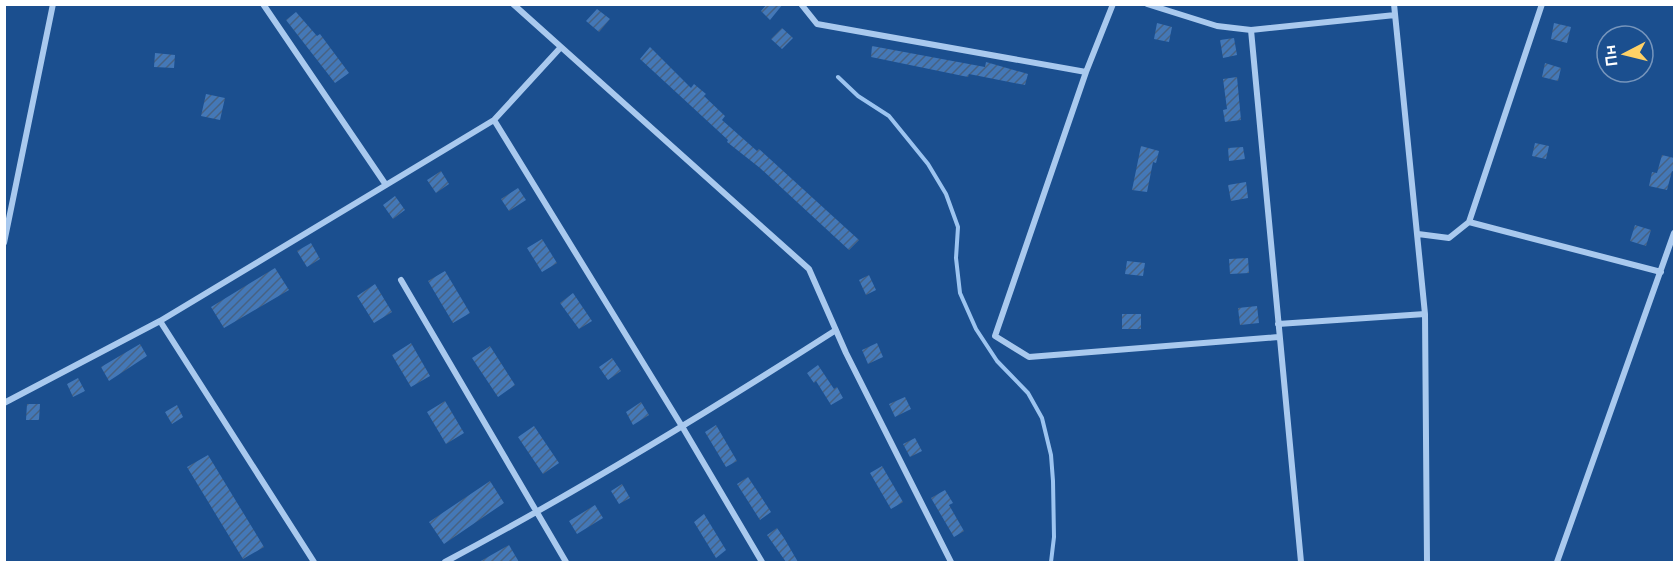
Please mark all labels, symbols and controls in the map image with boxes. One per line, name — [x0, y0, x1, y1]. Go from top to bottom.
north arrow — [1595, 24, 1655, 84]
text: Пн — [1601, 44, 1623, 68]

